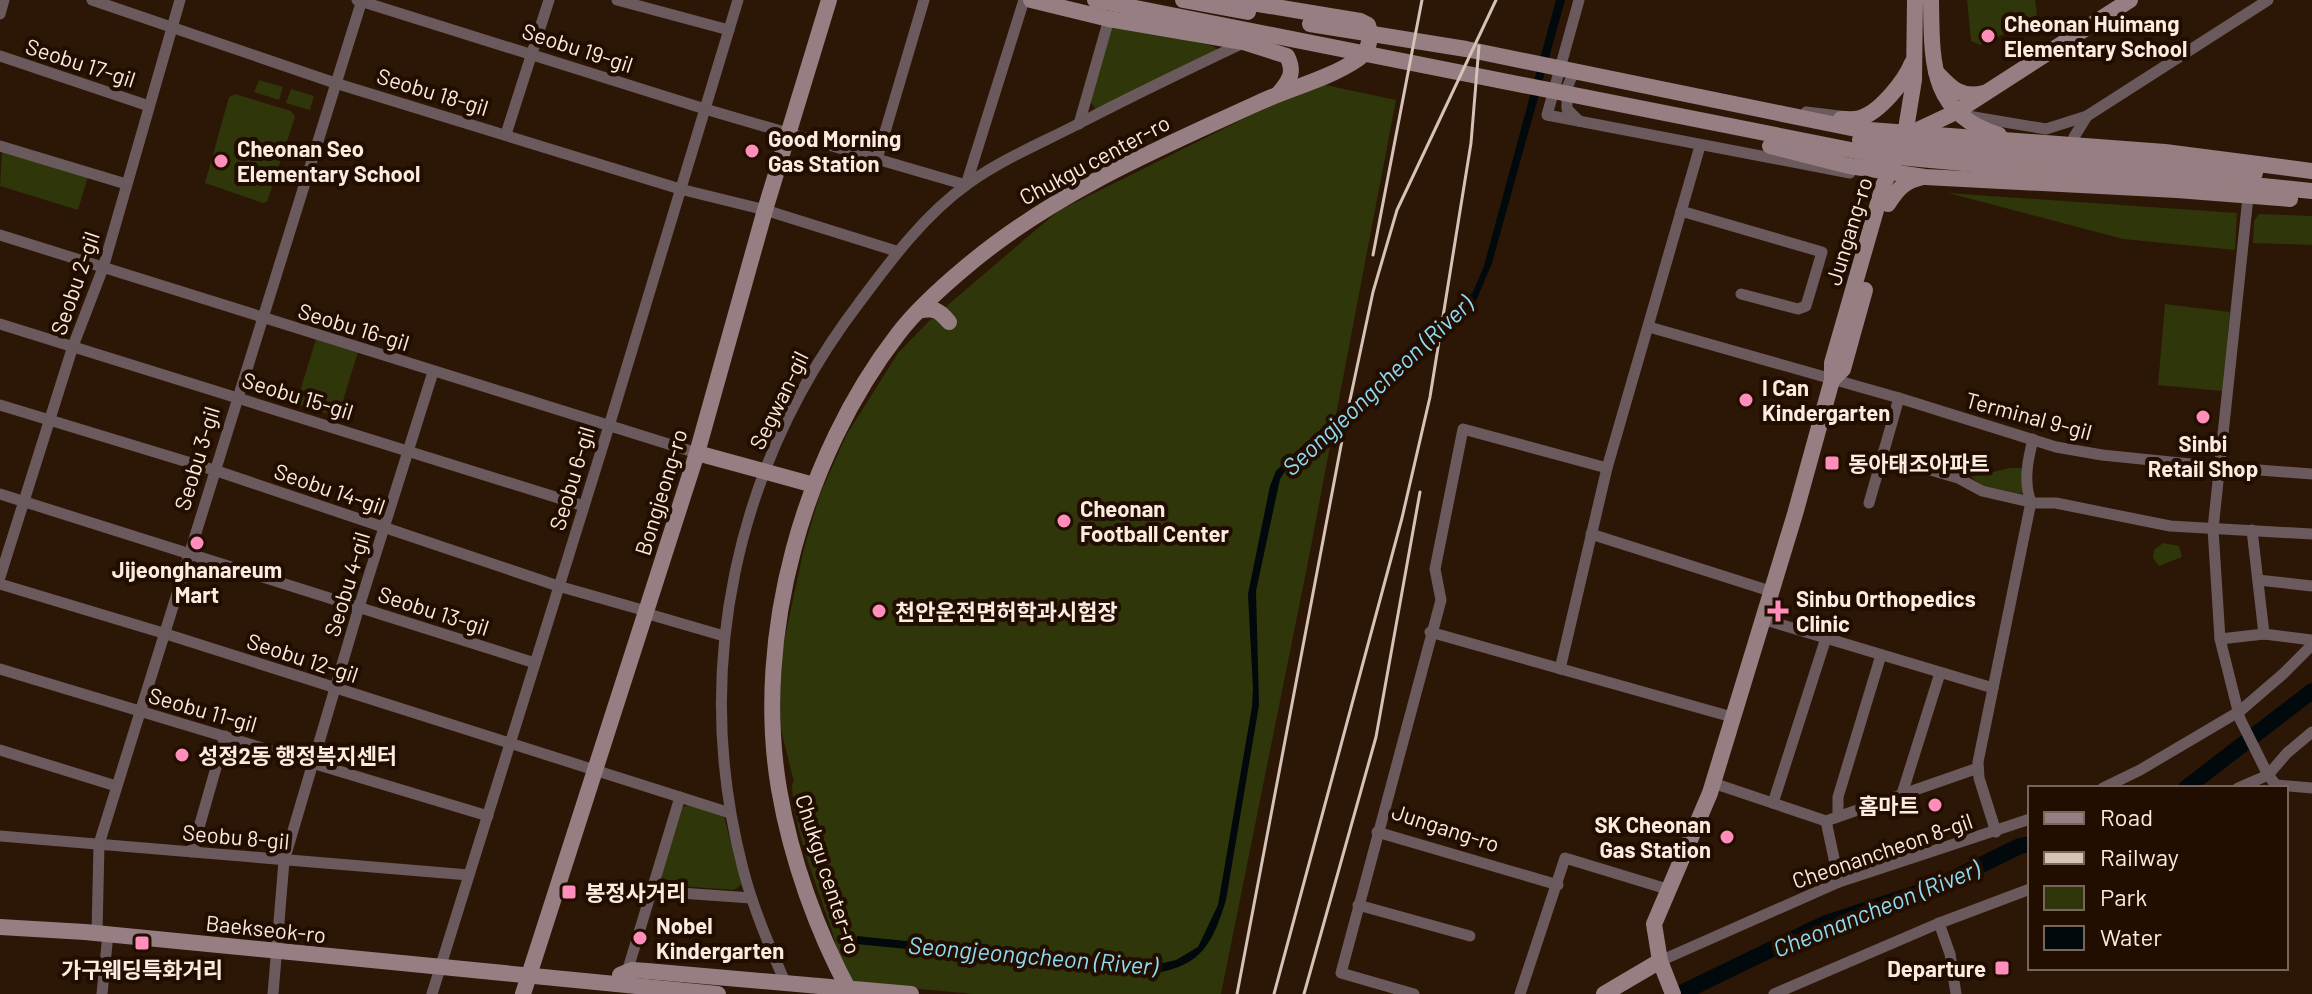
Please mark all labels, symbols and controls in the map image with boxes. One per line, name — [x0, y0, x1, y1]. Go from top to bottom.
place label: Cheonan Huimang Elementary School — [2004, 10, 2187, 61]
street label: Seobu 19-gil — [519, 17, 637, 77]
marker: Cheonan Huimang Elementary School — [1979, 27, 1997, 45]
street label: Seobu 17-gil — [23, 32, 139, 92]
street label: Seobu 18-gil — [374, 62, 492, 120]
street label: Chukgu center-ro — [1014, 108, 1174, 210]
place label: Good Morning Gas Station — [768, 125, 901, 176]
place label: Cheonan Seo Elementary School — [237, 135, 420, 186]
marker: Good Morning Gas Station — [743, 142, 761, 160]
marker: Cheonan Seo Elementary School — [212, 152, 230, 170]
street label: Jungang-ro — [1819, 174, 1877, 288]
street label: Seobu 2-gil — [44, 228, 104, 338]
water label: Seongjeongcheon (River) — [1276, 288, 1479, 481]
street label: Seobu 16-gil — [295, 297, 413, 355]
street label: Segwan-gil — [743, 347, 813, 453]
street label: Seobu 15-gil — [239, 366, 357, 424]
place label: I Can Kindergarten — [1762, 374, 1890, 425]
street label: Terminal 9-gil — [1963, 386, 2095, 444]
marker: I Can Kindergarten — [1737, 391, 1755, 409]
street label: Seobu 3-gil — [168, 403, 224, 513]
marker: Sinbi Retail Shop — [2194, 408, 2212, 426]
street label: Seobu 6-gil — [543, 423, 599, 533]
street label: Bongjeong-ro — [628, 426, 692, 558]
place label: Sinbi Retail Shop — [2148, 430, 2258, 481]
place label: 동아태조아파트 — [1848, 450, 1990, 476]
marker: 동아태조아파트 — [1823, 454, 1841, 472]
street label: Seobu 14-gil — [271, 457, 389, 519]
place label: Cheonan Football Center — [1080, 495, 1229, 546]
marker: Cheonan Football Center — [1055, 512, 1073, 530]
street label: Seobu 4-gil — [318, 529, 374, 639]
marker: Jijeonghanareum Mart — [188, 534, 206, 552]
place label: Jijeonghanareum Mart — [112, 556, 282, 607]
street label: Seobu 13-gil — [375, 580, 493, 640]
place label: Sinbu Orthopedics Clinic — [1796, 585, 1976, 636]
place label: 천안운전면허학과시험장 — [895, 598, 1118, 624]
marker: Sinbu Orthopedics Clinic — [1767, 600, 1789, 622]
marker: 천안운전면허학과시험장 — [870, 602, 888, 620]
street label: Seobu 12-gil — [244, 627, 362, 687]
street label: Seobu 11-gil — [146, 681, 260, 737]
place label: 성정2동 행정복지센터 — [198, 742, 397, 768]
marker: 성정2동 행정복지센터 — [173, 746, 191, 764]
legend — [2028, 786, 2288, 970]
street label: Chukgu center-ro — [791, 791, 867, 957]
place label: 홈마트 — [1858, 792, 1919, 818]
marker: 홈마트 — [1926, 796, 1944, 814]
street label: Jungang-ro — [1389, 797, 1503, 857]
text: Road — [2100, 802, 2153, 831]
street label: Cheonancheon 8-gil — [1788, 807, 1976, 893]
place label: SK Cheonan Gas Station — [1594, 811, 1711, 862]
street label: Seobu 8-gil — [181, 818, 291, 854]
marker: SK Cheonan Gas Station — [1718, 828, 1736, 846]
text: Railway — [2100, 842, 2179, 871]
water label: Cheonancheon (River) — [1769, 853, 1984, 963]
place label: 봉정사거리 — [585, 879, 686, 905]
text: Park — [2100, 882, 2147, 911]
marker: 봉정사거리 — [560, 883, 578, 901]
street label: Baekseok-ro — [204, 909, 328, 947]
place label: Nobel Kindergarten — [656, 912, 784, 963]
text: Water — [2100, 922, 2162, 951]
marker: Nobel Kindergarten — [631, 929, 649, 947]
water label: Seongjeongcheon (River) — [907, 930, 1160, 980]
marker: 가구웨딩특화거리 — [133, 934, 151, 952]
place label: Departure — [1887, 955, 1986, 981]
place label: 가구웨딩특화거리 — [61, 956, 223, 982]
marker: Departure — [1993, 959, 2011, 977]

